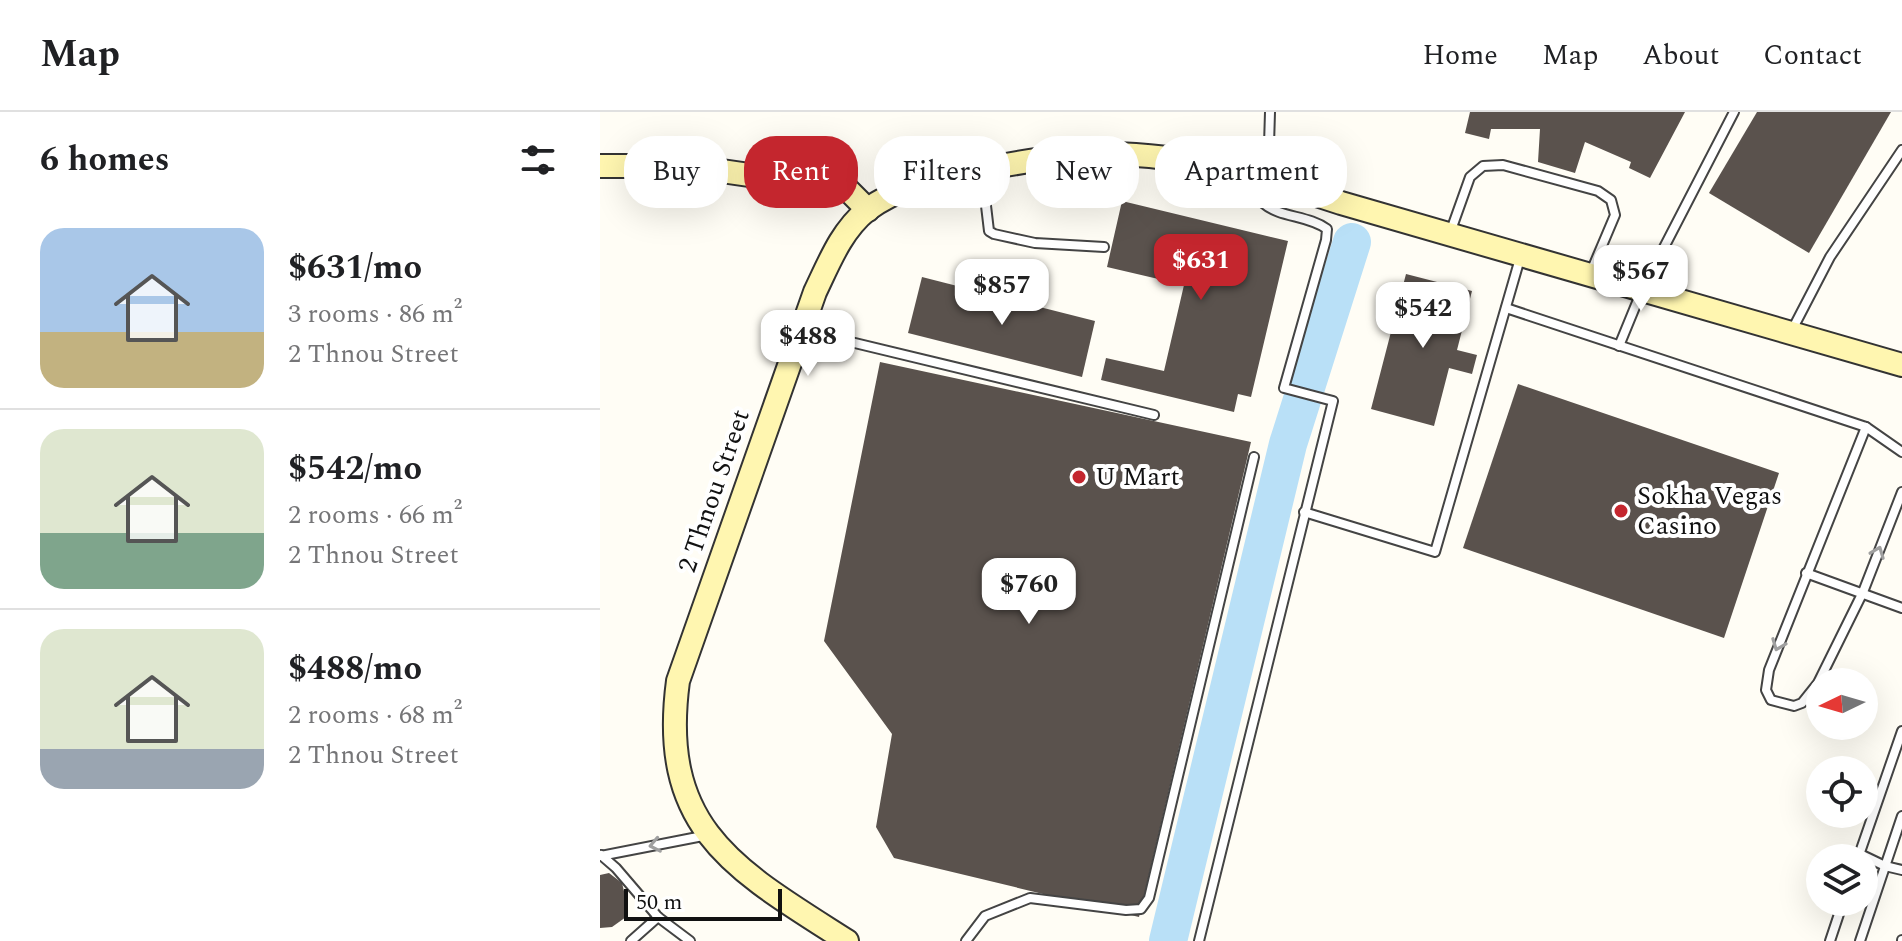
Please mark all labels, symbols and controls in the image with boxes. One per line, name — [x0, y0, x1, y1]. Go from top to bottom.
text: Map — [40, 26, 120, 84]
text: Home — [1422, 34, 1498, 77]
text: Map — [1542, 34, 1598, 77]
text: About — [1642, 34, 1719, 77]
text: Contact — [1763, 34, 1862, 77]
text: 6 homes — [40, 134, 170, 186]
chip: Buy — [624, 136, 728, 208]
chip: Rent — [744, 136, 858, 208]
chip: Filters — [874, 136, 1010, 208]
chip: New — [1026, 136, 1139, 208]
chip: Apartment — [1155, 136, 1347, 208]
icon: filters — [516, 138, 560, 182]
pin: $631 — [1154, 234, 1248, 302]
text: $631 — [1172, 240, 1230, 280]
text: $631/mo — [288, 242, 422, 294]
pin: $567 — [1594, 245, 1688, 313]
text: $567 — [1612, 251, 1670, 291]
pin: $857 — [955, 259, 1049, 327]
icon: home — [104, 260, 200, 356]
text: $857 — [973, 265, 1031, 305]
pin: $542 — [1376, 282, 1470, 350]
text: $542 — [1394, 288, 1452, 328]
text: 3 rooms · 86 m² — [288, 294, 462, 334]
pin: $488 — [761, 310, 855, 378]
text: $488 — [779, 316, 837, 356]
text: 2 Thnou Street — [288, 334, 459, 374]
street label: 2 Thnou Street — [667, 404, 761, 578]
text: $542/mo — [288, 443, 422, 495]
place label: U Mart — [1095, 457, 1180, 497]
icon: home — [104, 461, 200, 557]
marker: U Mart — [1070, 468, 1088, 486]
place label: Sokha Vegas Casino — [1637, 476, 1782, 546]
text: 2 rooms · 66 m² — [288, 495, 462, 535]
marker: Sokha Vegas Casino — [1612, 502, 1630, 520]
text: 2 Thnou Street — [288, 535, 459, 575]
one-way arrow — [1868, 546, 1885, 560]
pin: $760 — [982, 558, 1076, 626]
text: $760 — [1000, 564, 1058, 604]
one-way arrow — [1771, 637, 1788, 651]
text: $488/mo — [288, 643, 422, 695]
icon: home — [104, 661, 200, 757]
north arrow — [1806, 668, 1878, 740]
map controls — [1806, 668, 1878, 916]
text: 2 rooms · 68 m² — [288, 695, 462, 735]
text: 2 Thnou Street — [288, 735, 459, 775]
button: locate — [1806, 756, 1878, 828]
one-way arrow — [648, 836, 662, 853]
button: layers — [1806, 844, 1878, 916]
scale bar — [624, 885, 782, 921]
text: 50 m — [636, 886, 682, 919]

